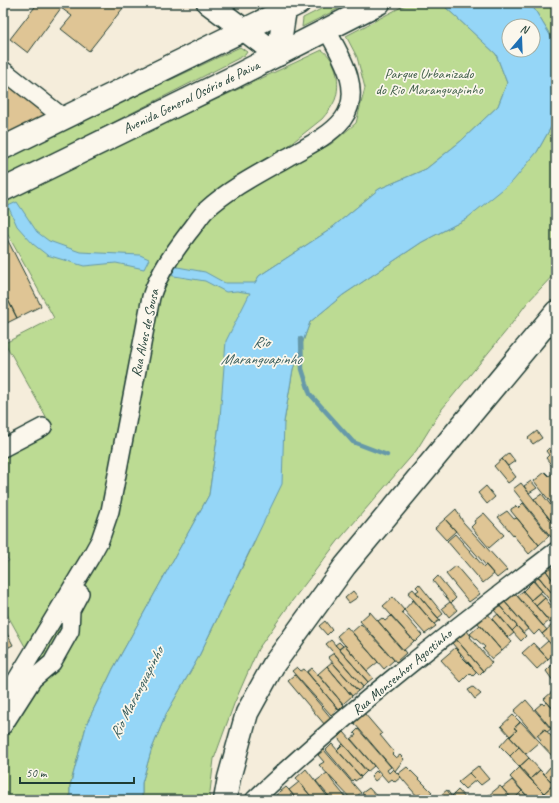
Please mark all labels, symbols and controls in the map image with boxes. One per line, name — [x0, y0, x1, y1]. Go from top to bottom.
north arrow — [501, 18, 541, 58]
text: N — [519, 21, 532, 37]
street label: Avenida General Osório de Paiva — [120, 56, 263, 137]
park label: Parque Urbanizado do Rio Maranguapinho — [375, 65, 484, 98]
street label: Rua Alves de Sousa — [127, 287, 163, 378]
water label: Rio Maranguapinho — [221, 333, 303, 369]
street label: Rua Monsenhor Agostinho — [349, 624, 457, 719]
water label: Rio Maranguapinho — [106, 642, 169, 742]
scale bar — [20, 759, 134, 785]
text: 50 m — [26, 765, 48, 781]

